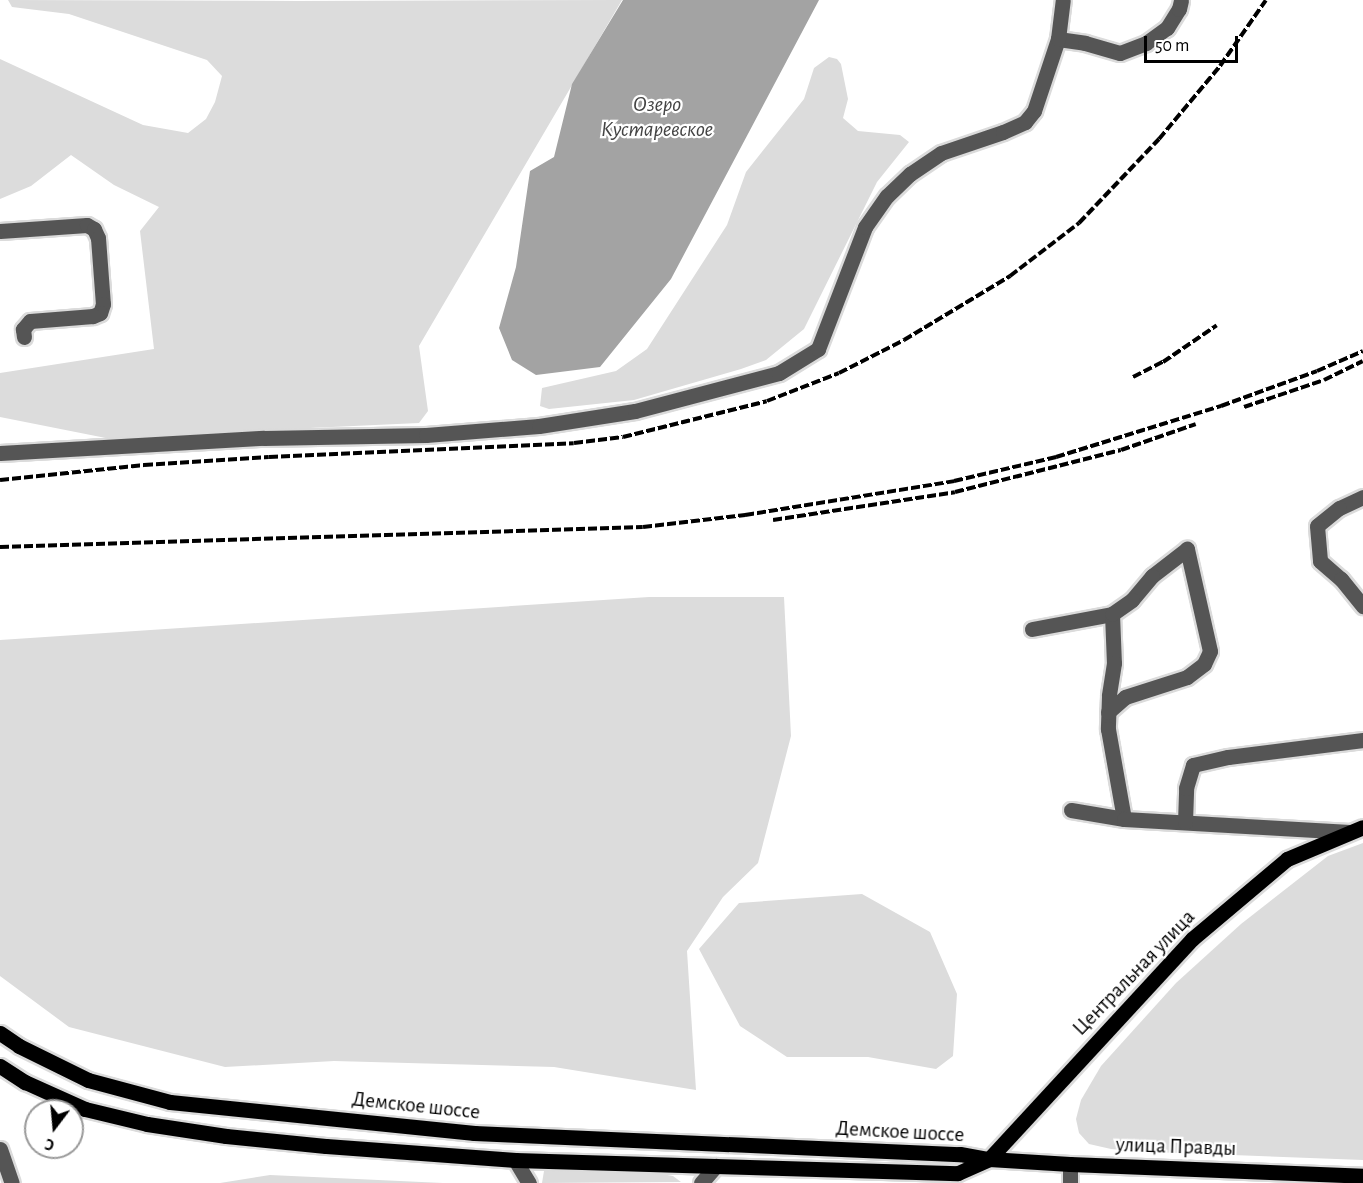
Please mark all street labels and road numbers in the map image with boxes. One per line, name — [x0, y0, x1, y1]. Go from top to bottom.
street label: Центральная улица — [1068, 905, 1200, 1041]
street label: Демское шоссе — [351, 1087, 481, 1125]
street label: Демское шоссе — [835, 1116, 965, 1148]
street label: улица Правды — [1115, 1132, 1237, 1162]

